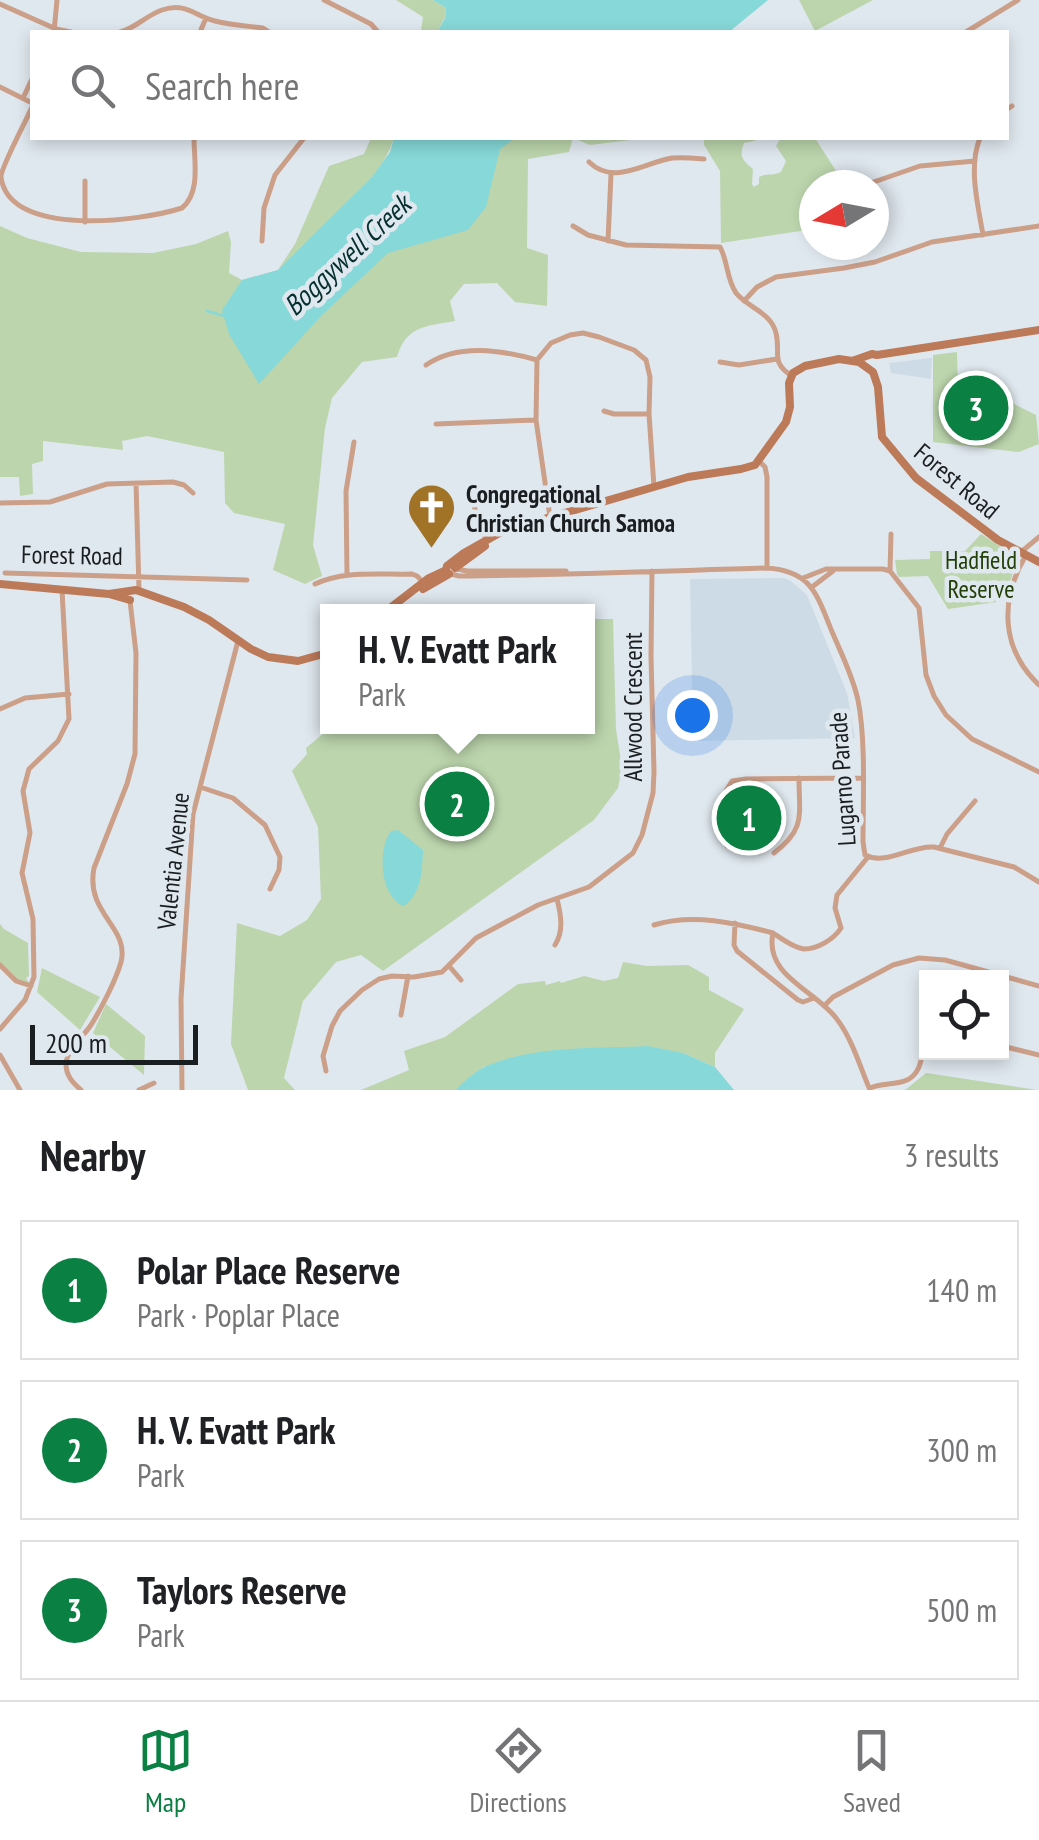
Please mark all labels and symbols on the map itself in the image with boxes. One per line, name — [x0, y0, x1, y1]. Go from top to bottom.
north arrow — [799, 170, 889, 260]
water label: Boggywell Creek — [275, 184, 420, 323]
pin: 3 — [944, 370, 1008, 446]
street label: Forest Road — [908, 436, 1006, 526]
place label: Congregational Christian Church Samoa — [466, 478, 675, 539]
church icon: Congregational Christian Church Samoa — [405, 482, 457, 550]
street label: Forest Road — [21, 538, 123, 572]
park label: Hadfield Reserve — [945, 544, 1017, 605]
street label: Allwood Crescent — [617, 632, 649, 782]
your location — [667, 690, 718, 741]
street label: Lugarno Parade — [821, 711, 863, 847]
pin: 2 — [424, 766, 490, 842]
pin: 1 — [716, 780, 782, 856]
street label: Valentia Avenue — [150, 791, 196, 932]
scale bar — [30, 1020, 198, 1064]

